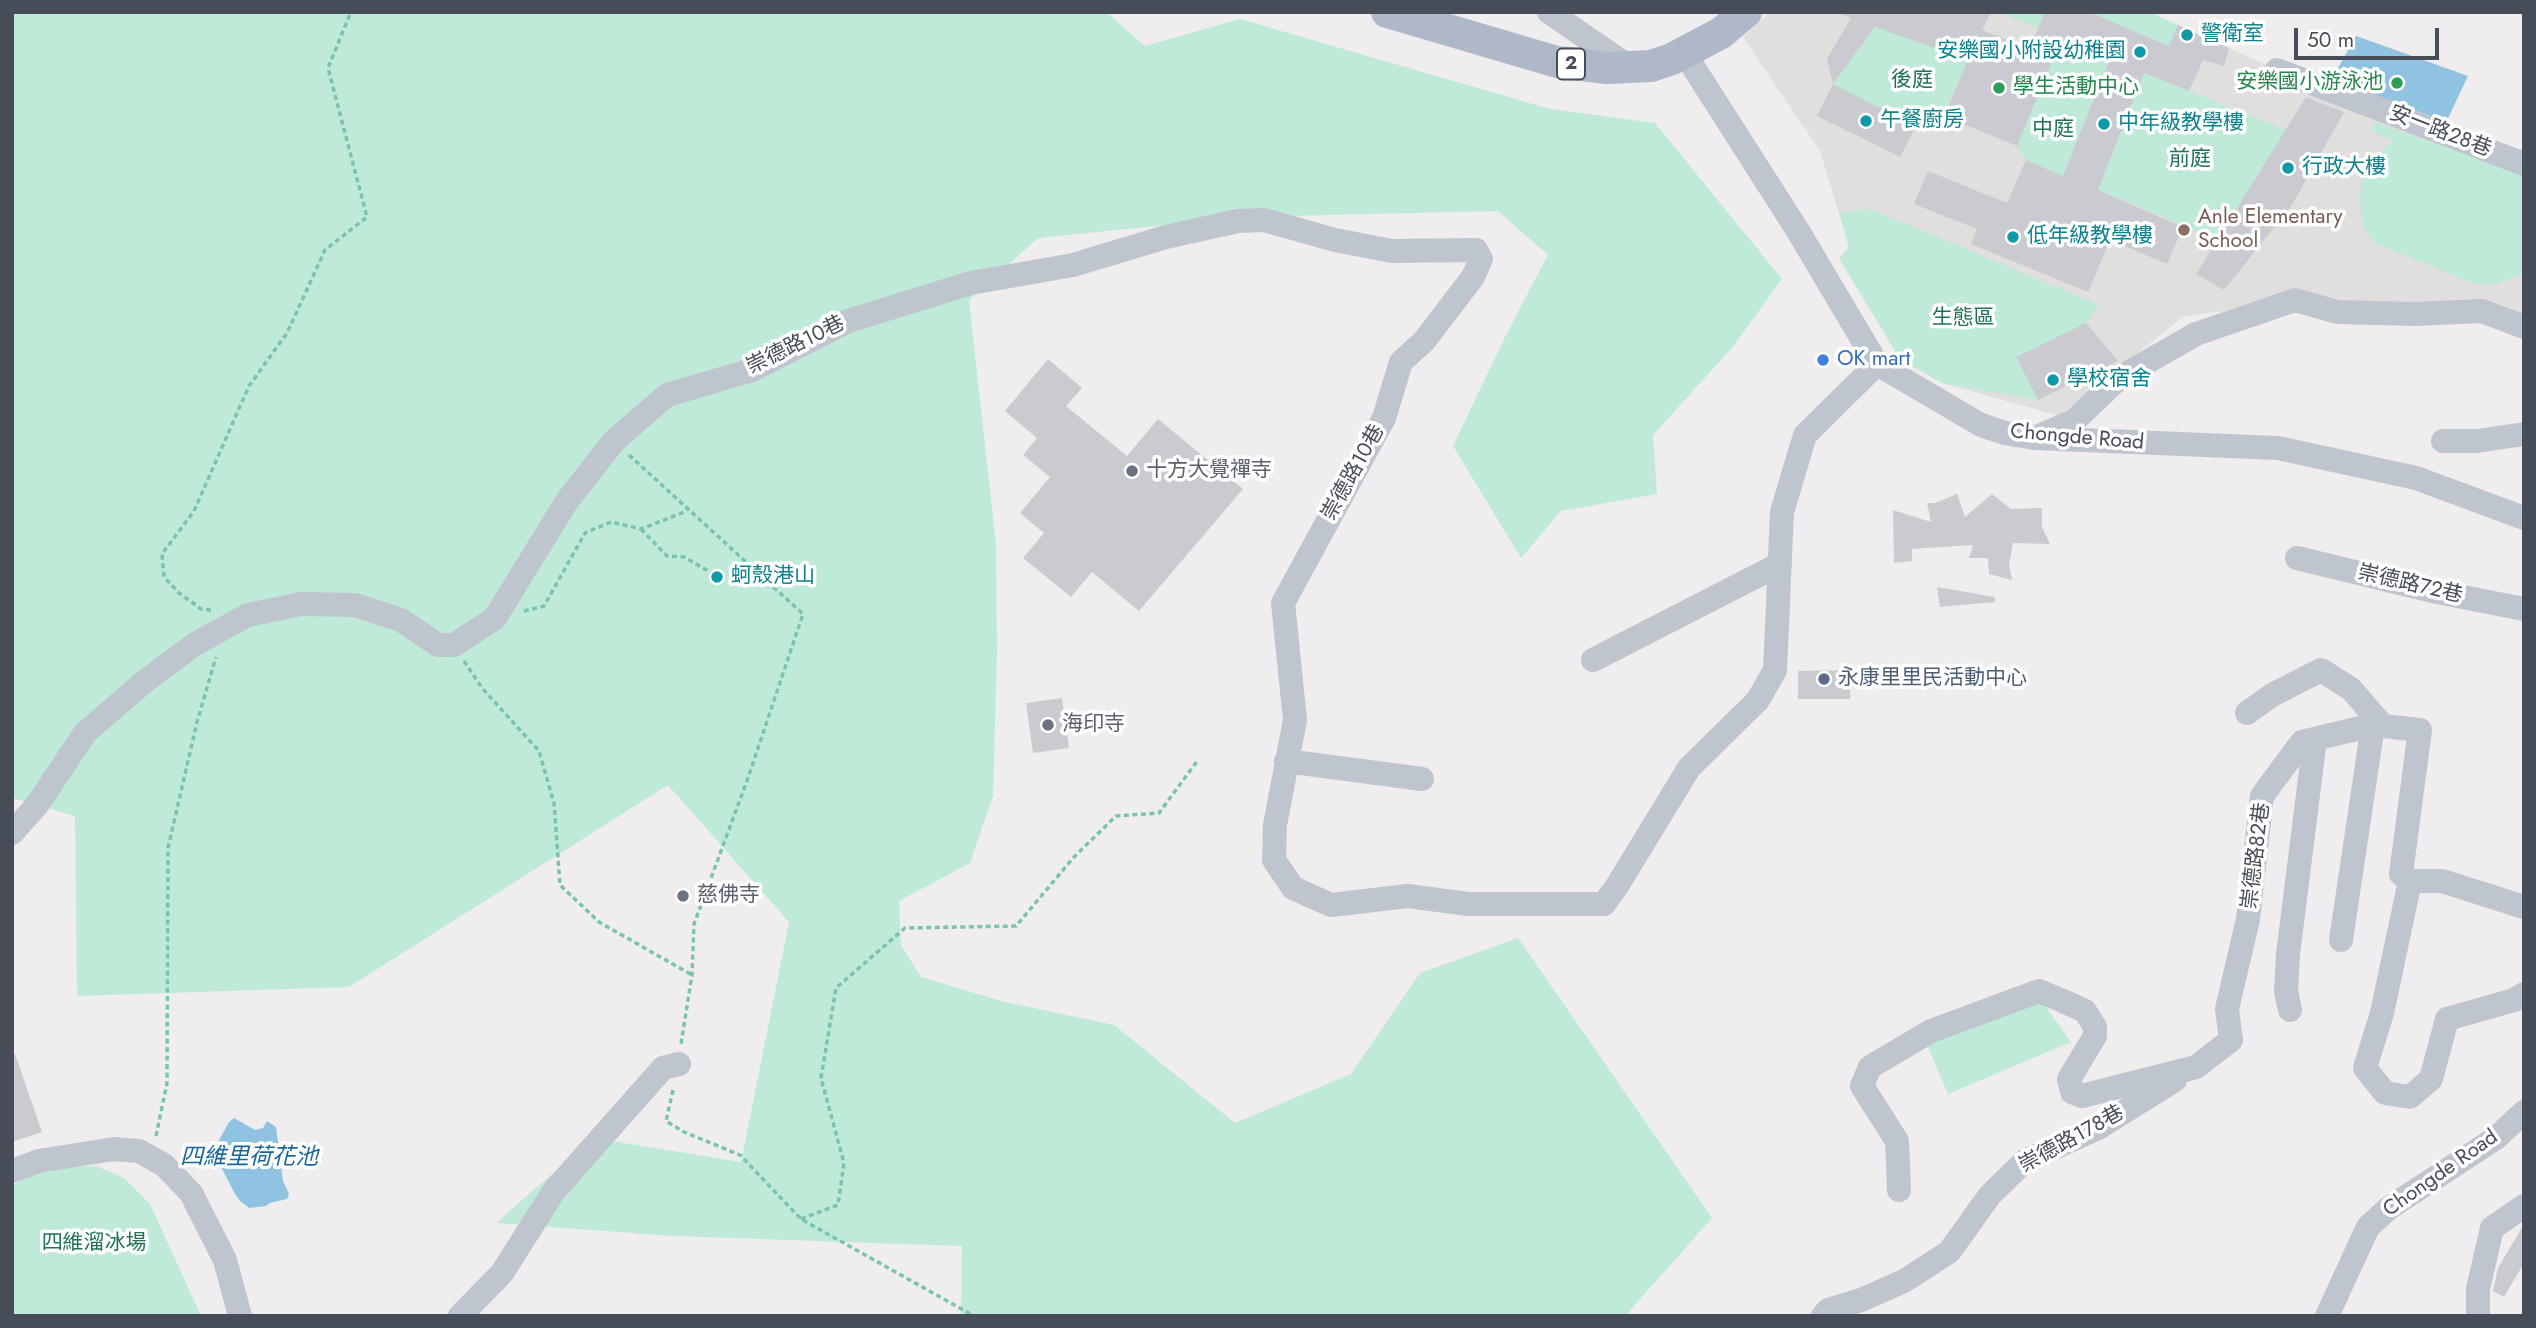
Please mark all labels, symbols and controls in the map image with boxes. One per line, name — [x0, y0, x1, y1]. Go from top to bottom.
scale bar — [2298, 14, 2443, 58]
place label: 警衛室 — [2201, 22, 2264, 48]
text: 50 m — [2307, 25, 2354, 55]
marker: 警衛室 — [2179, 27, 2195, 43]
place label: 安樂國小附設幼稚園 — [1937, 39, 2126, 65]
marker: 安樂國小附設幼稚園 — [2132, 44, 2148, 60]
road number: 2 — [1557, 48, 1585, 80]
park label: 後庭 — [1891, 68, 1933, 94]
place label: 安樂國小游泳池 — [2236, 70, 2383, 96]
place label: 學生活動中心 — [2013, 75, 2139, 101]
marker: 安樂國小游泳池 — [2389, 75, 2405, 91]
marker: 學生活動中心 — [1991, 80, 2007, 96]
street label: 安一路28巷 — [2385, 101, 2495, 163]
place label: 午餐廚房 — [1880, 108, 1964, 134]
place label: 中年級教學樓 — [2118, 111, 2244, 137]
marker: 午餐廚房 — [1858, 113, 1874, 129]
marker: 中年級教學樓 — [2096, 116, 2112, 132]
park label: 中庭 — [2032, 117, 2074, 143]
park label: 前庭 — [2169, 147, 2211, 173]
place label: 行政大樓 — [2302, 155, 2386, 181]
marker: 行政大樓 — [2280, 160, 2296, 176]
place label: Anle Elementary School — [2198, 205, 2342, 255]
marker: Anle Elementary School — [2176, 222, 2192, 238]
place label: 低年級教學樓 — [2027, 224, 2153, 250]
marker: 低年級教學樓 — [2005, 229, 2021, 245]
park label: 生態區 — [1932, 306, 1994, 332]
street label: 崇德路10巷 — [743, 311, 849, 381]
place label: OK mart — [1837, 347, 1910, 373]
marker: OK mart — [1815, 352, 1831, 368]
place label: 學校宿舍 — [2067, 367, 2151, 393]
marker: 學校宿舍 — [2045, 372, 2061, 388]
street label: Chongde Road — [2009, 420, 2145, 456]
street label: 崇德路10巷 — [1317, 421, 1391, 525]
place label: 十方大覺禪寺 — [1146, 458, 1272, 484]
marker: 十方大覺禪寺 — [1124, 463, 1140, 479]
street label: 崇德路72巷 — [2355, 561, 2465, 609]
place label: 蚵殼港山 — [731, 564, 815, 590]
marker: 蚵殼港山 — [709, 569, 725, 585]
place label: 永康里里民活動中心 — [1838, 666, 2027, 692]
marker: 永康里里民活動中心 — [1816, 671, 1832, 687]
place label: 海印寺 — [1062, 712, 1125, 738]
marker: 海印寺 — [1040, 717, 1056, 733]
street label: 崇德路82巷 — [2238, 801, 2276, 911]
place label: 慈佛寺 — [697, 883, 760, 909]
marker: 慈佛寺 — [675, 888, 691, 904]
street label: 崇德路178巷 — [2015, 1101, 2129, 1179]
street label: Chongde Road — [2379, 1125, 2503, 1223]
water label: 四維里荷花池 — [180, 1144, 318, 1172]
park label: 四維溜冰場 — [42, 1231, 146, 1257]

